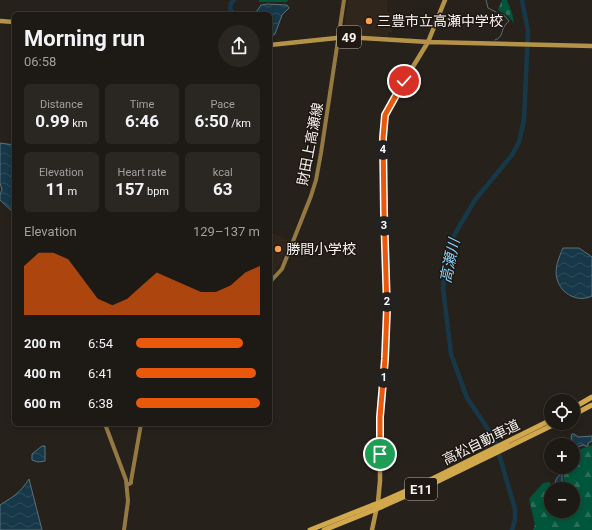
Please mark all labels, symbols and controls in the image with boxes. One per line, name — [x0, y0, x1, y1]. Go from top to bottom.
place label: 三豊市立高瀬中学校 — [377, 13, 503, 29]
marker: 三豊市立高瀬中学校 — [364, 16, 374, 26]
button: share — [218, 25, 260, 67]
text: Morning run — [24, 26, 145, 51]
road number: 49 — [337, 26, 361, 48]
text: 06:58 — [24, 54, 56, 69]
pin — [387, 64, 421, 98]
icon: check — [393, 70, 415, 92]
text: Distance — [40, 98, 83, 111]
text: Time — [130, 98, 154, 111]
text: Pace — [210, 98, 235, 111]
street label: 財田上高瀬線 — [294, 101, 326, 187]
text: 0.99 — [35, 111, 69, 131]
text: 6:46 — [125, 111, 159, 131]
text: 6:50 — [194, 111, 228, 131]
text: km — [69, 117, 87, 130]
text: /km — [228, 117, 251, 130]
pin: 4 — [373, 140, 393, 160]
text: 4 — [380, 143, 386, 156]
text: Elevation — [39, 166, 84, 179]
text: Heart rate — [118, 166, 166, 179]
text: kcal — [213, 166, 233, 179]
text: 11 — [45, 179, 65, 199]
text: 157 — [115, 179, 144, 199]
text: 63 — [213, 179, 232, 199]
text: m — [65, 185, 77, 198]
text: bpm — [144, 185, 169, 198]
pin: 3 — [374, 216, 394, 236]
text: 3 — [381, 219, 387, 232]
text: Elevation — [24, 224, 77, 239]
text: 129–137 m — [193, 224, 260, 239]
water label: 高瀬川 — [437, 235, 464, 285]
place label: 勝間小学校 — [286, 241, 356, 257]
marker: 勝間小学校 — [273, 244, 283, 254]
pin: 2 — [377, 292, 397, 312]
text: 2 — [384, 295, 390, 308]
text: 200 m — [24, 336, 61, 351]
text: 6:54 — [88, 336, 113, 351]
text: 400 m — [24, 366, 61, 381]
text: 6:41 — [88, 366, 113, 381]
pin: 1 — [374, 368, 394, 388]
text: 1 — [381, 371, 387, 384]
map controls — [544, 394, 580, 518]
button: locate — [544, 394, 580, 430]
text: 600 m — [24, 396, 61, 411]
text: 6:38 — [88, 396, 113, 411]
street label: 高松自動車道 — [440, 416, 522, 468]
pin — [363, 437, 397, 471]
button: + — [544, 438, 580, 474]
icon: arrive — [369, 443, 391, 465]
road number: E11 — [405, 478, 437, 500]
button: − — [544, 482, 580, 518]

